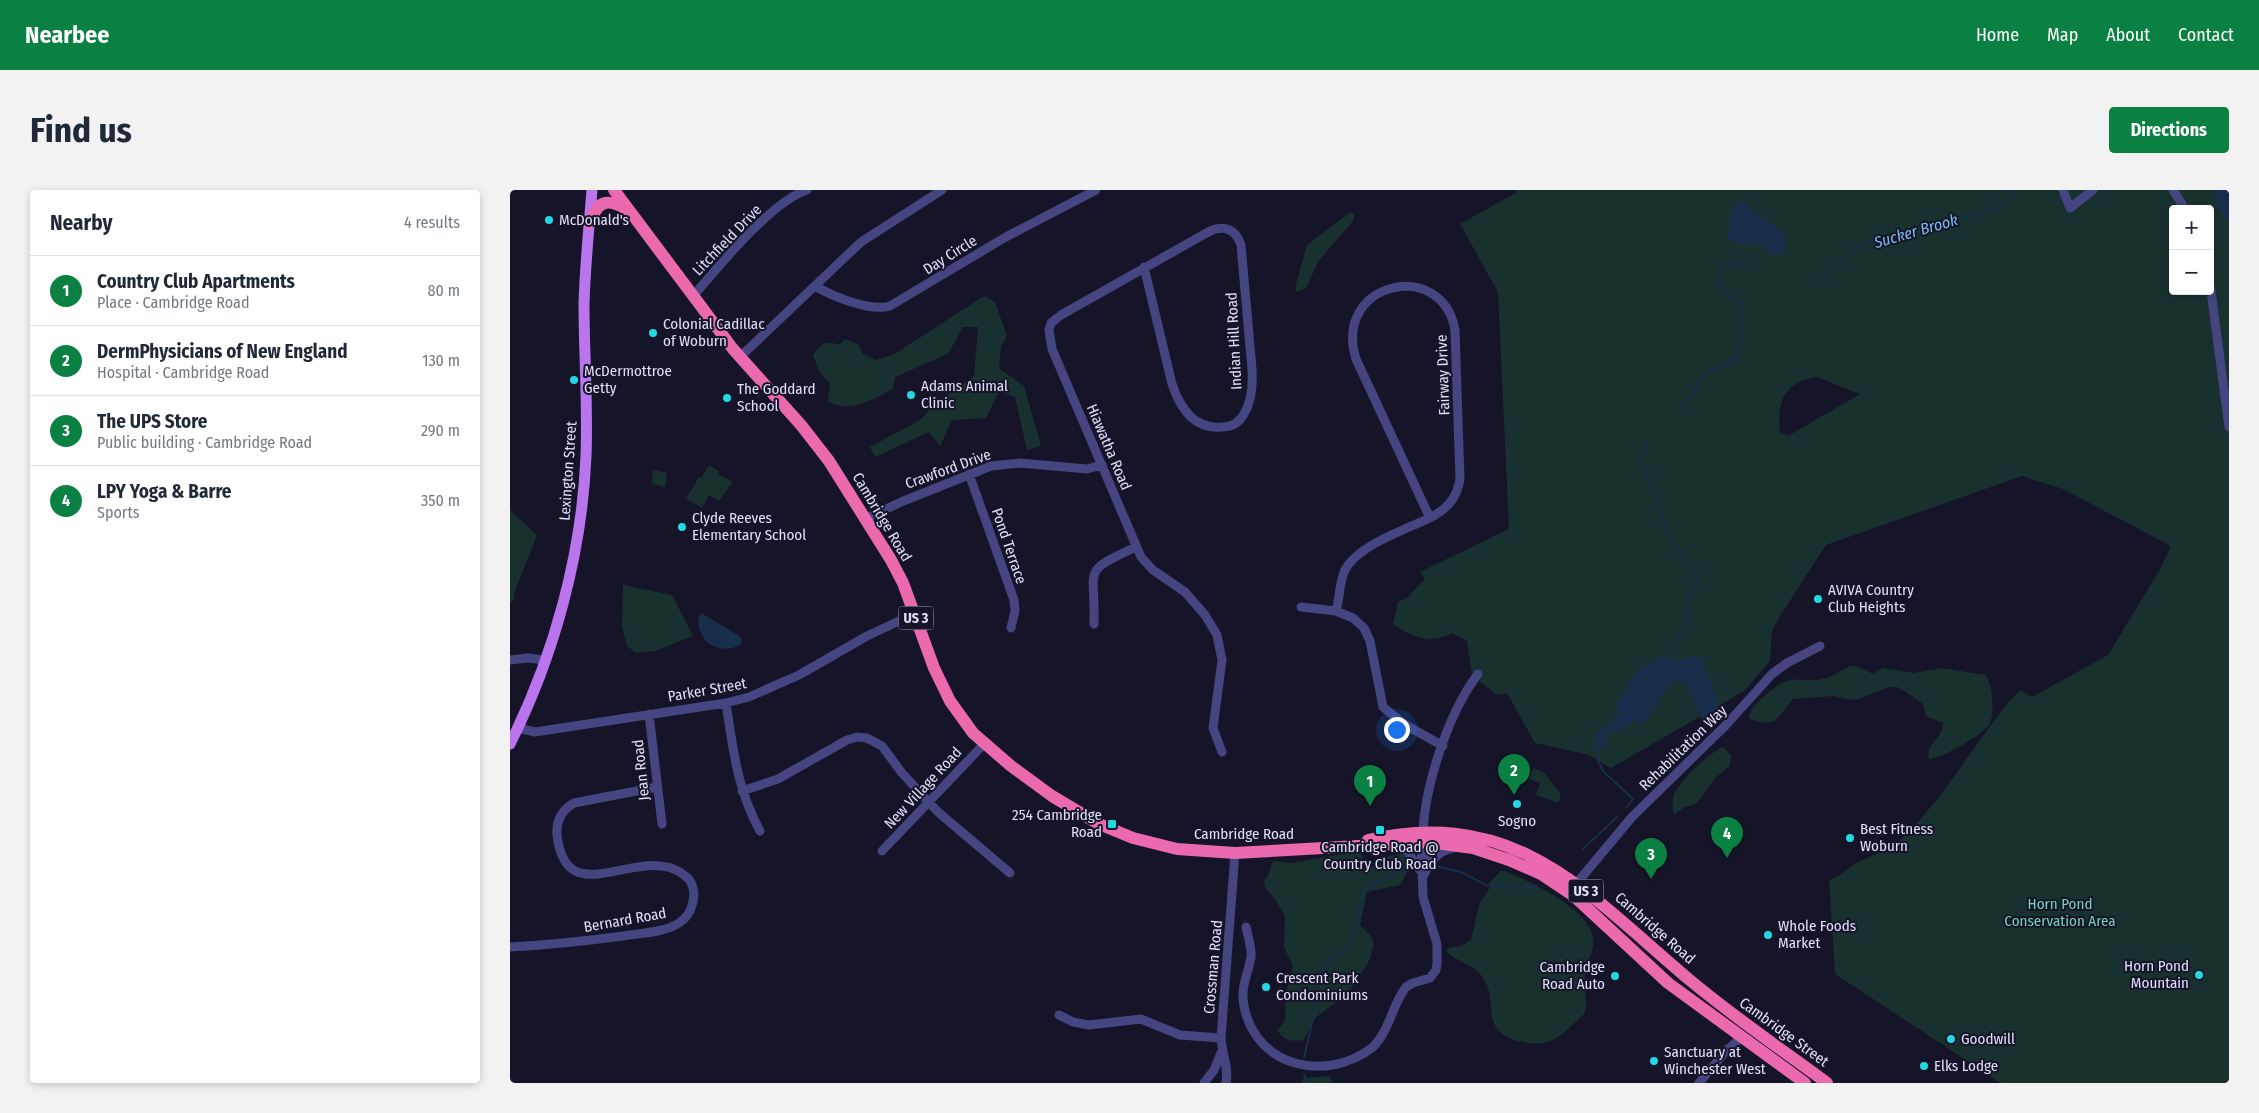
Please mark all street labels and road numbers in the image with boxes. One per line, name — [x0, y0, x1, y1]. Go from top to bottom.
street label: Litchfield Drive — [689, 201, 765, 279]
street label: Day Circle — [920, 232, 980, 278]
street label: Indian Hill Road — [1222, 292, 1246, 390]
street label: Fairway Drive — [1433, 334, 1453, 416]
street label: Hiawatha Road — [1083, 401, 1135, 493]
street label: Lexington Street — [556, 421, 580, 521]
street label: Crawford Drive — [903, 445, 993, 493]
street label: Cambridge Road — [848, 469, 916, 565]
street label: Pond Terrace — [988, 506, 1030, 586]
road number: US 3 — [898, 606, 934, 629]
street label: Parker Street — [666, 674, 748, 706]
street label: Rehabilitation Way — [1635, 701, 1731, 794]
street label: Jean Road — [629, 739, 653, 801]
street label: New Village Road — [881, 743, 965, 833]
street label: Cambridge Road — [1194, 825, 1294, 843]
road number: US 3 — [1568, 879, 1604, 902]
street label: Cambridge Road — [1611, 888, 1699, 968]
street label: Bernard Road — [582, 904, 668, 936]
street label: Crossman Road — [1200, 919, 1226, 1015]
street label: Cambridge Street — [1736, 994, 1832, 1070]

